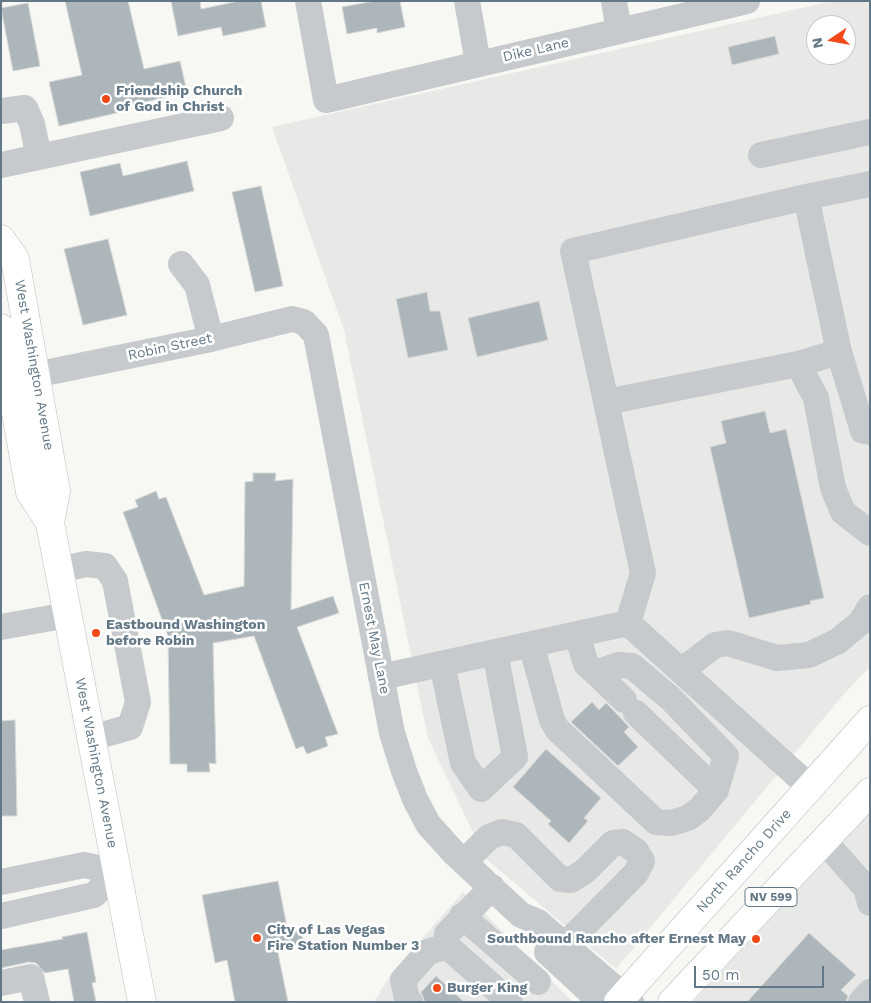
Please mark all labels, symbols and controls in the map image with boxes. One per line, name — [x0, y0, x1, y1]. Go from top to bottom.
north arrow — [806, 15, 856, 65]
street label: Dike Lane — [501, 34, 571, 66]
text: N — [808, 36, 826, 50]
place label: Friendship Church of God in Christ — [116, 83, 242, 115]
marker: Friendship Church of God in Christ — [100, 93, 112, 105]
street label: West Washington Avenue — [11, 278, 57, 452]
street label: Robin Street — [126, 330, 214, 364]
street label: Ernest May Lane — [355, 581, 393, 695]
place label: Eastbound Washington before Robin — [106, 617, 265, 650]
marker: Eastbound Washington before Robin — [90, 627, 102, 639]
street label: West Washington Avenue — [71, 676, 121, 850]
street label: North Rancho Drive — [693, 806, 795, 916]
road number: NV 599 — [745, 888, 797, 906]
place label: City of Las Vegas Fire Station Number 3 — [267, 922, 419, 954]
place label: Southbound Rancho after Ernest May — [487, 931, 746, 947]
marker: City of Las Vegas Fire Station Number 3 — [251, 932, 263, 944]
marker: Southbound Rancho after Ernest May — [750, 933, 762, 945]
scale bar — [696, 956, 826, 988]
text: 50 m — [702, 966, 739, 984]
place label: Burger King — [447, 980, 527, 996]
marker: Burger King — [431, 982, 443, 994]

